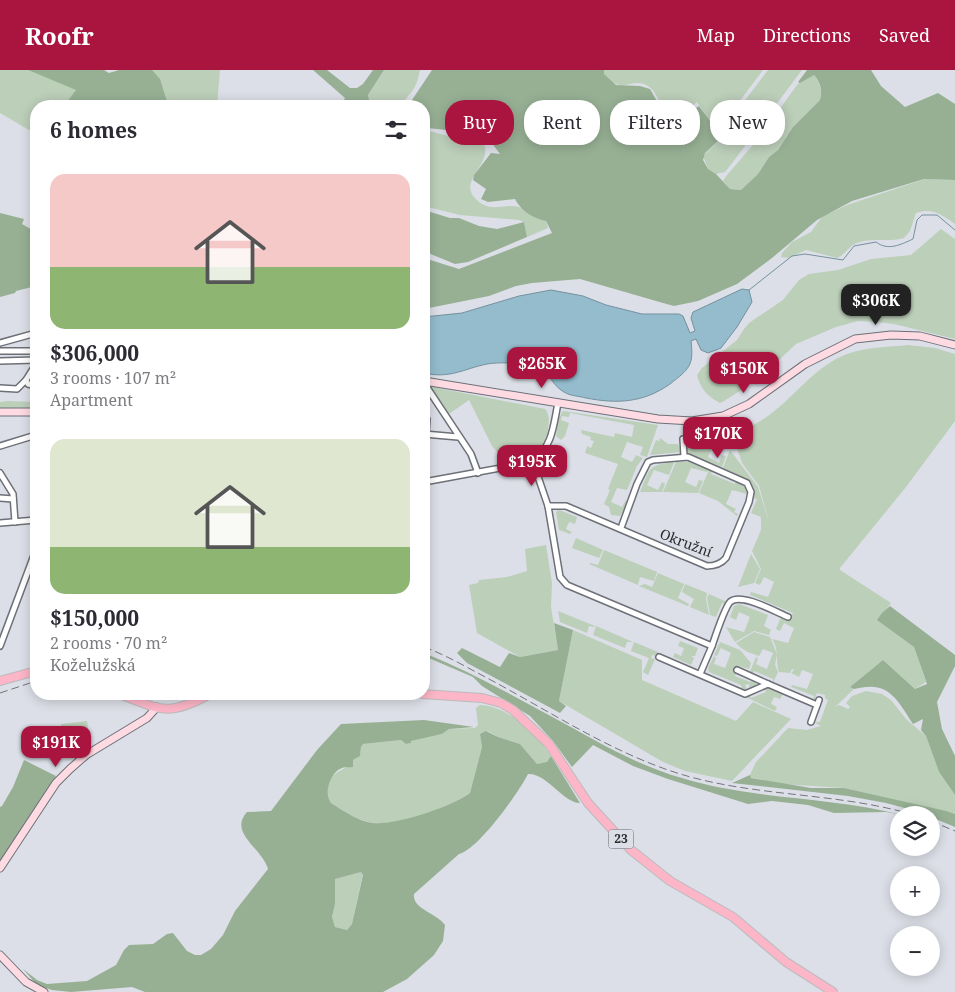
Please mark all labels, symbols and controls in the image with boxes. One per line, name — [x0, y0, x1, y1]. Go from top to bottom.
text: Roofr — [25, 19, 94, 52]
text: Map — [697, 23, 735, 47]
text: Directions — [763, 23, 851, 47]
text: Saved — [879, 23, 930, 47]
chip: Buy — [445, 100, 514, 145]
chip: Rent — [524, 100, 600, 145]
chip: Filters — [610, 100, 700, 145]
chip: New — [710, 100, 785, 145]
text: 6 homes — [50, 116, 137, 144]
icon: filters — [382, 116, 410, 144]
icon: home — [185, 207, 275, 297]
pin: $306K — [841, 284, 911, 326]
text: $306K — [852, 289, 900, 311]
text: $306,000 — [50, 339, 139, 367]
pin: $265K — [507, 346, 577, 389]
text: $265K — [518, 352, 566, 374]
pin: $150K — [709, 352, 779, 394]
text: $150K — [720, 357, 768, 379]
text: 3 rooms · 107 m² — [50, 367, 176, 389]
text: Apartment — [50, 389, 133, 411]
pin: $170K — [683, 416, 753, 459]
text: $170K — [694, 422, 742, 444]
pin: $195K — [497, 444, 567, 487]
text: $195K — [508, 450, 556, 472]
icon: home — [185, 472, 275, 562]
street label: Okružní — [657, 524, 716, 561]
text: $150,000 — [50, 604, 139, 632]
text: 2 rooms · 70 m² — [50, 632, 167, 654]
text: Koželužská — [50, 654, 136, 676]
pin: $191K — [21, 726, 91, 768]
text: $191K — [32, 731, 80, 753]
map controls — [890, 806, 940, 976]
button: layers — [890, 806, 940, 856]
road number: 23 — [608, 830, 634, 849]
button: + — [890, 866, 940, 916]
button: − — [890, 926, 940, 976]

